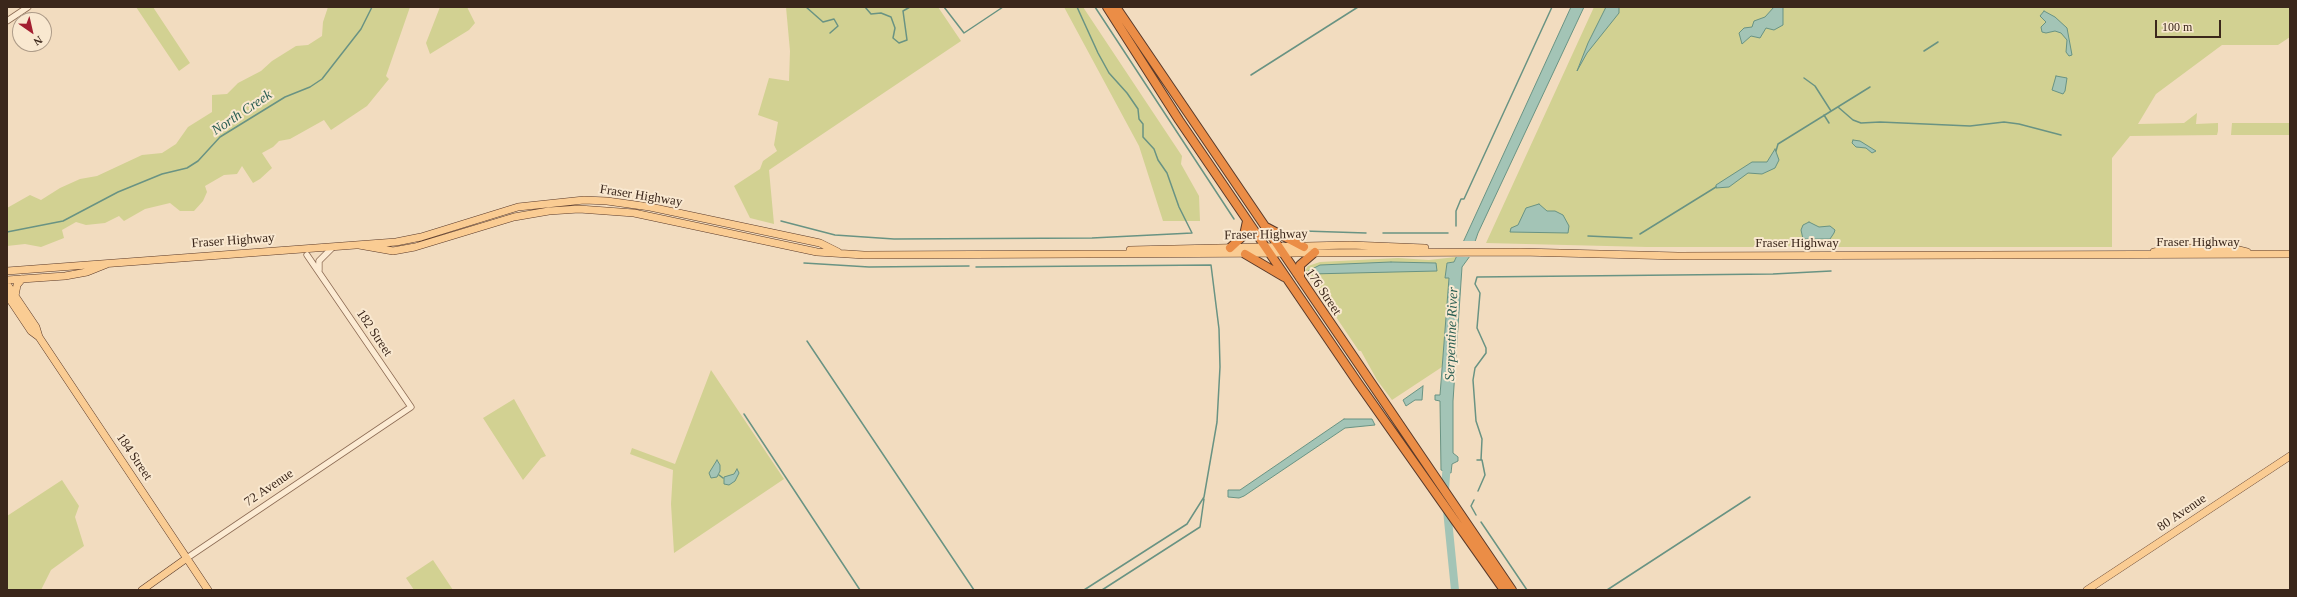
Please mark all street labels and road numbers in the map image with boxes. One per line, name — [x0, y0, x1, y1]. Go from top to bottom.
street label: Fraser Highway — [599, 182, 683, 210]
street label: Fraser Highway — [1224, 226, 1308, 244]
street label: Fraser Highway — [191, 230, 275, 252]
street label: Fraser Highway — [2156, 235, 2240, 251]
street label: Fraser Highway — [1755, 236, 1839, 252]
street label: 176 Street — [1302, 266, 1344, 318]
street label: 182 Street — [353, 307, 395, 359]
street label: 184 Street — [113, 431, 155, 483]
street label: 72 Avenue — [242, 466, 296, 510]
street label: 80 Avenue — [2155, 491, 2209, 535]

